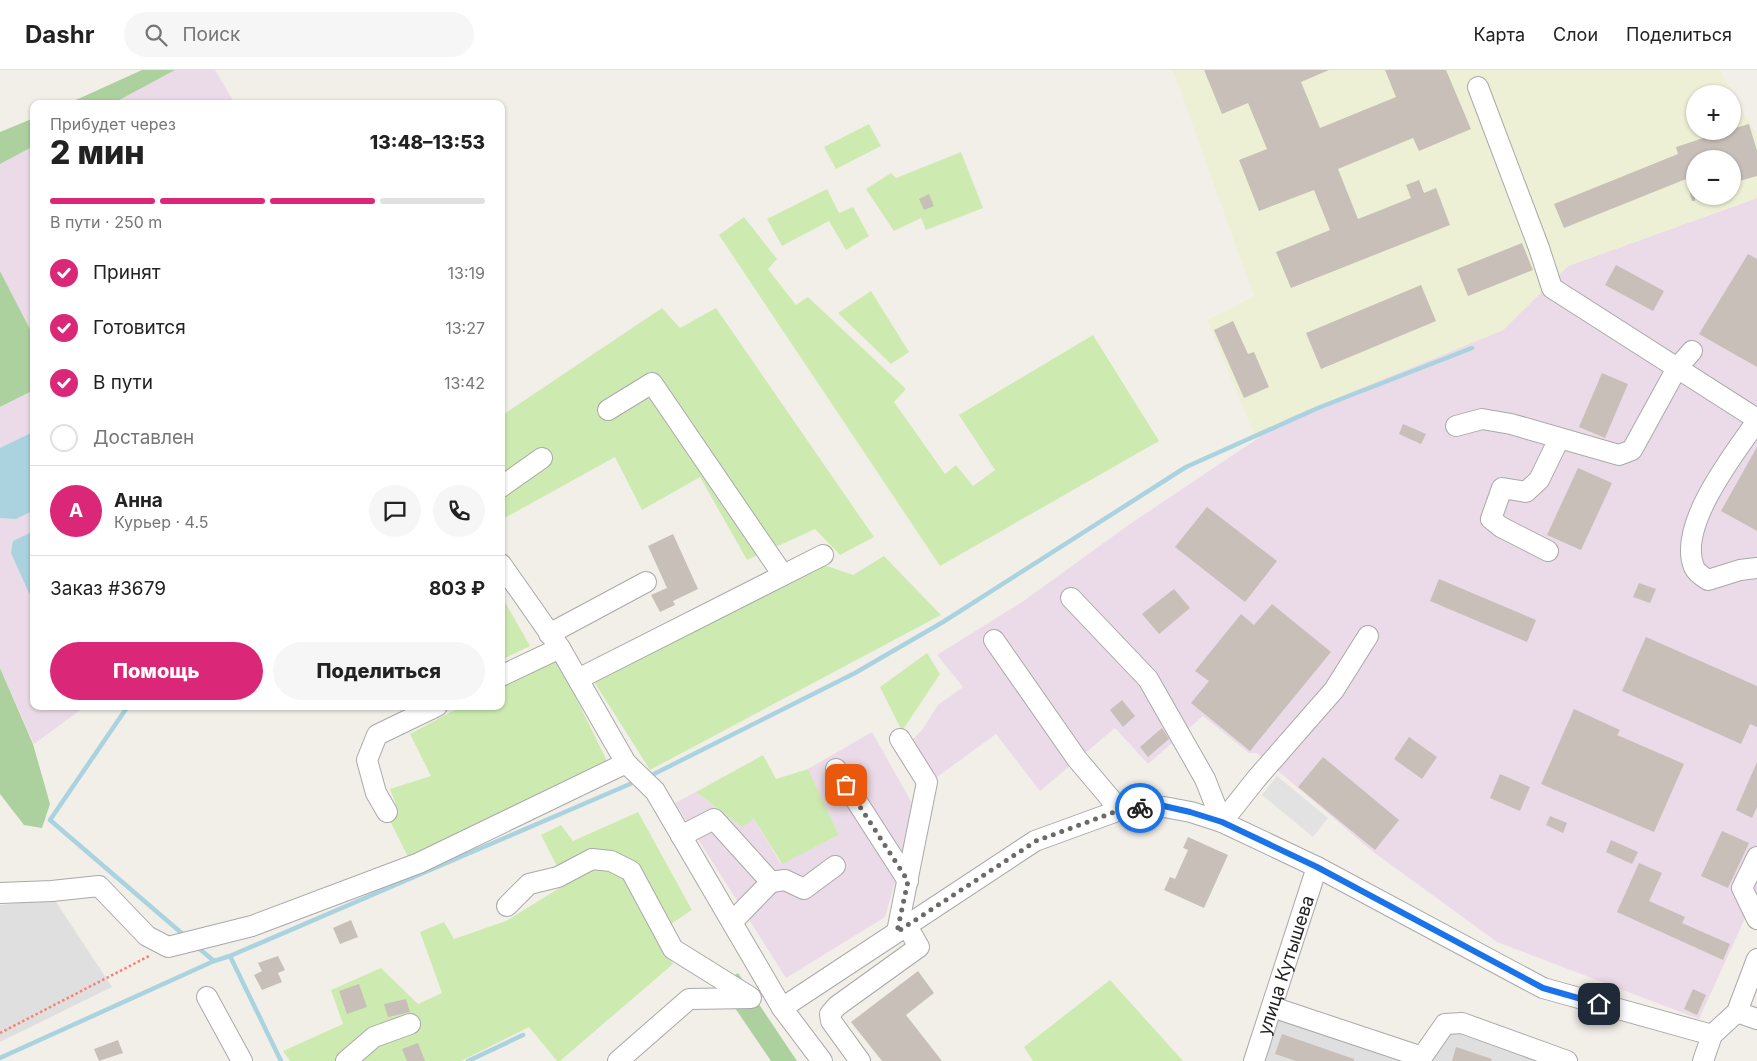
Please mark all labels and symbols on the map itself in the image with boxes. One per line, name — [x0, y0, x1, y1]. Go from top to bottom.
pin — [825, 764, 867, 806]
courier — [1115, 783, 1165, 833]
street label: улица Кутышева — [1253, 892, 1318, 1037]
pin — [1578, 983, 1620, 1025]

